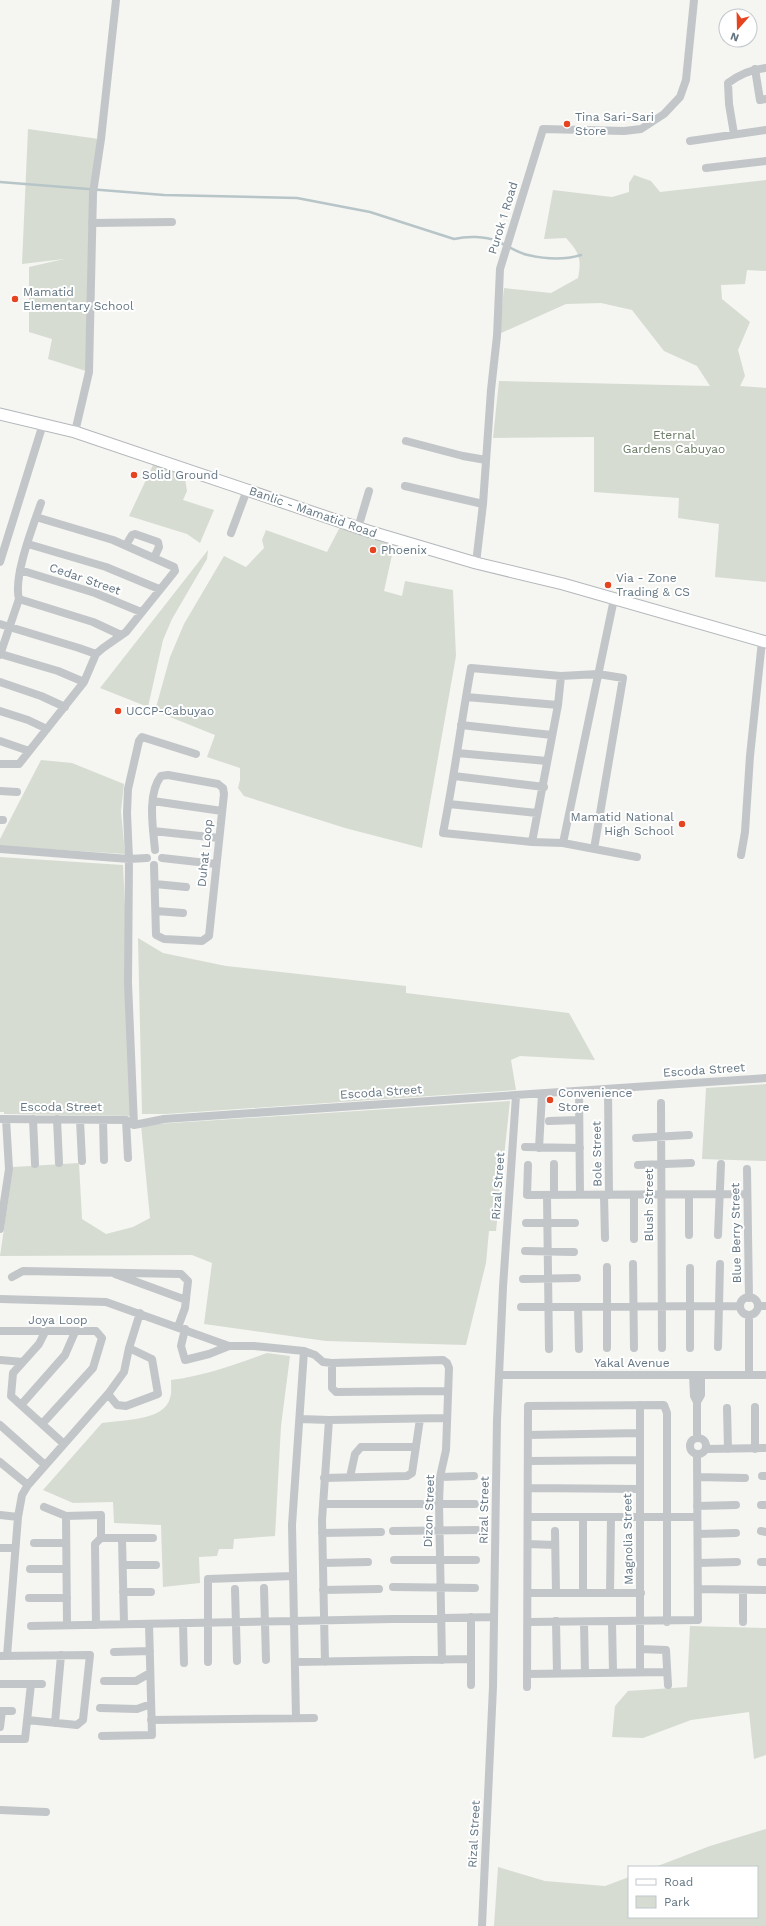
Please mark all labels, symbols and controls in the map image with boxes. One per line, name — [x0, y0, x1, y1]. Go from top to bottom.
north arrow — [718, 8, 758, 48]
text: N — [729, 29, 741, 44]
place label: Tina Sari-Sari Store — [575, 110, 654, 138]
marker: Tina Sari-Sari Store — [562, 119, 572, 129]
street label: Purok 1 Road — [485, 180, 521, 256]
place label: Mamatid Elementary School — [23, 285, 134, 313]
marker: Mamatid Elementary School — [10, 294, 20, 304]
park label: Eternal Gardens Cabuyao — [623, 428, 725, 456]
place label: Solid Ground — [142, 468, 218, 482]
marker: Solid Ground — [129, 470, 139, 480]
street label: Banlic - Mamatid Road — [247, 484, 379, 540]
place label: Phoenix — [381, 543, 427, 557]
marker: Phoenix — [368, 545, 378, 555]
street label: Cedar Street — [48, 560, 122, 598]
place label: Via - Zone Trading & CS — [616, 571, 690, 599]
marker: Via - Zone Trading & CS — [603, 580, 613, 590]
place label: UCCP-Cabuyao — [126, 704, 214, 718]
marker: UCCP-Cabuyao — [113, 706, 123, 716]
place label: Mamatid National High School — [571, 810, 674, 838]
street label: Duhat Loop — [194, 818, 216, 888]
marker: Mamatid National High School — [677, 819, 687, 829]
street label: Escoda Street — [663, 1060, 745, 1080]
street label: Escoda Street — [340, 1082, 422, 1102]
place label: Convenience Store — [558, 1086, 633, 1114]
marker: Convenience Store — [545, 1095, 555, 1105]
street label: Escoda Street — [20, 1100, 102, 1114]
street label: Bole Street — [589, 1121, 605, 1187]
street label: Rizal Street — [489, 1152, 507, 1220]
street label: Blush Street — [642, 1169, 656, 1241]
street label: Blue Berry Street — [728, 1183, 744, 1283]
street label: Joya Loop — [28, 1313, 88, 1327]
street label: Yakal Avenue — [594, 1356, 670, 1370]
street label: Dizon Street — [421, 1474, 437, 1548]
street label: Rizal Street — [476, 1476, 492, 1544]
street label: Magnolia Street — [620, 1493, 636, 1585]
street label: Rizal Street — [465, 1800, 483, 1868]
legend — [628, 1866, 758, 1918]
text: Road — [664, 1875, 693, 1889]
text: Park — [664, 1895, 690, 1909]

